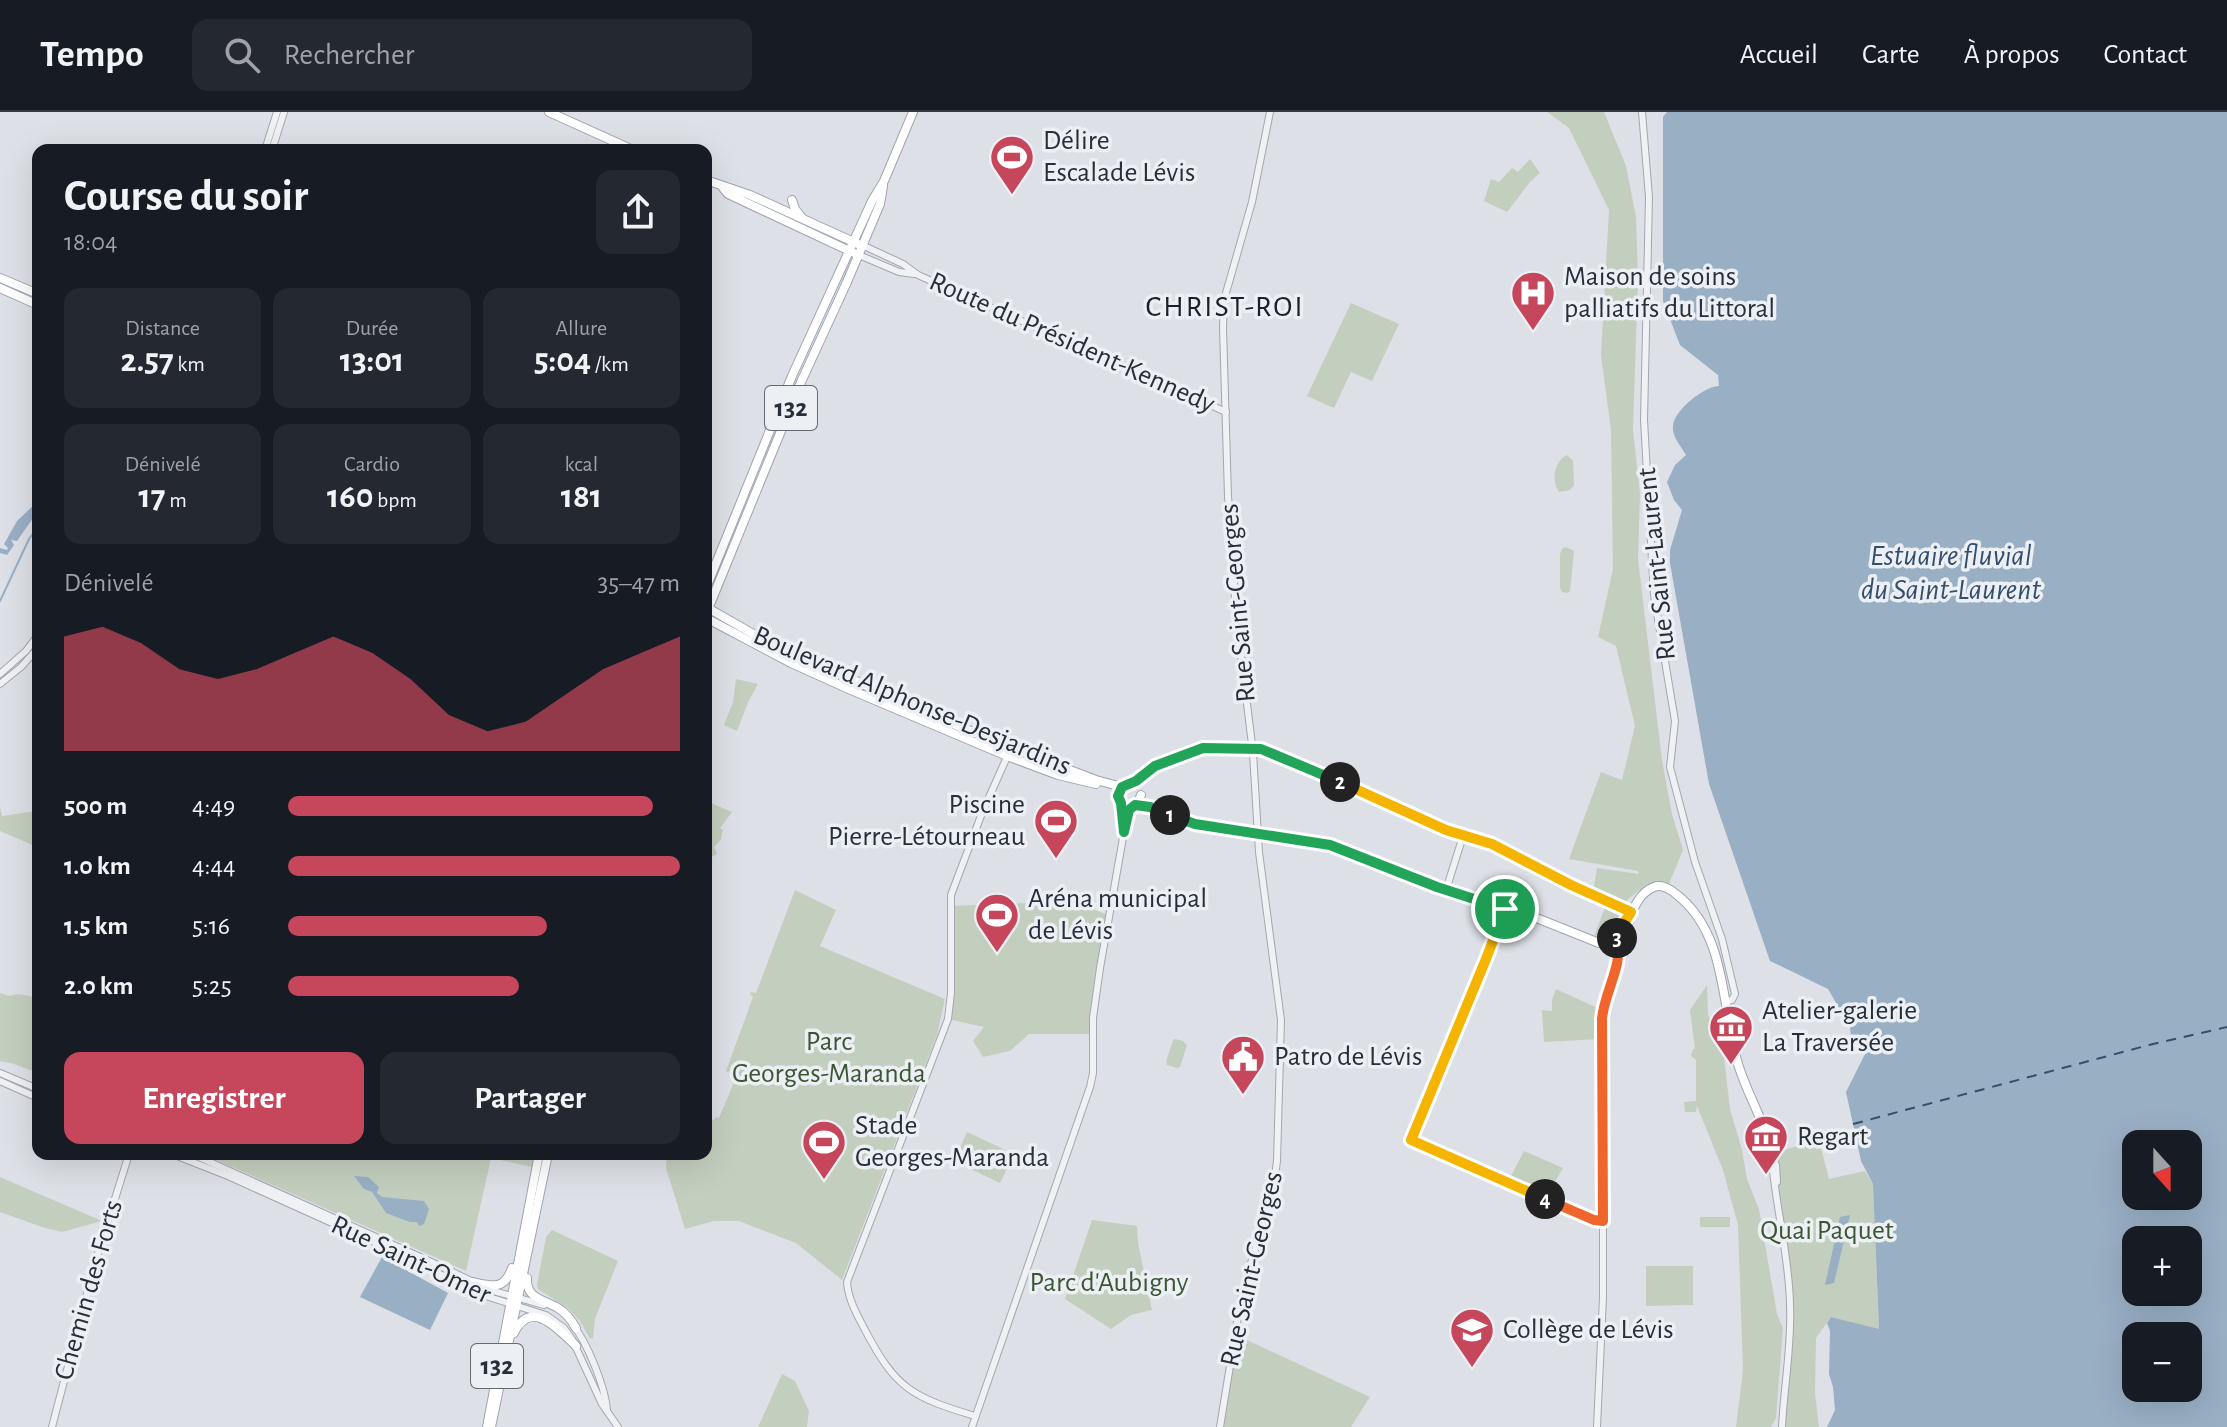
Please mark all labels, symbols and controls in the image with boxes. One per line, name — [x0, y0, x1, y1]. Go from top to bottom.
search box — [192, 19, 752, 91]
icon: search — [220, 33, 264, 77]
text: Tempo — [40, 36, 144, 74]
text: Rechercher — [284, 40, 415, 70]
text: Accueil — [1740, 41, 1818, 69]
text: Carte — [1862, 41, 1920, 69]
text: À propos — [1964, 41, 2060, 69]
text: Contact — [2104, 41, 2187, 69]
place label: Délire Escalade Lévis — [1043, 127, 1195, 187]
sports icon: Délire Escalade Lévis — [988, 133, 1036, 196]
button: share — [596, 170, 680, 254]
text: Course du soir — [64, 175, 308, 219]
text: 18:04 — [64, 229, 117, 255]
place label: Maison de soins palliatifs du Littoral — [1564, 263, 1775, 323]
street label: Route du Président-Kennedy — [925, 267, 1219, 419]
hospital icon: Maison de soins palliatifs du Littoral — [1509, 269, 1557, 332]
district label: CHRIST-ROI — [1146, 292, 1304, 322]
text: Distance — [125, 317, 200, 339]
text: Durée — [346, 317, 398, 339]
text: Allure — [555, 317, 607, 339]
text: 2.57 — [120, 344, 174, 378]
text: 13:01 — [340, 344, 404, 378]
text: 5:04 — [534, 344, 591, 378]
text: km — [174, 353, 205, 375]
text: /km — [591, 353, 629, 375]
road number: 132 — [765, 386, 817, 430]
text: Dénivelé — [125, 453, 201, 475]
text: Cardio — [344, 453, 400, 475]
text: kcal — [565, 453, 598, 475]
street label: Rue Saint-Laurent — [1633, 466, 1681, 662]
text: 17 — [139, 480, 166, 514]
text: 160 — [327, 480, 373, 514]
text: 181 — [561, 480, 602, 514]
text: m — [166, 489, 187, 511]
text: bpm — [373, 489, 417, 511]
street label: Rue Saint-Georges — [1215, 503, 1261, 703]
water label: Estuaire fluvial du Saint-Laurent — [1861, 541, 2041, 605]
text: Dénivelé — [64, 570, 154, 596]
text: 35–47 m — [598, 570, 680, 596]
street label: Boulevard Alphonse-Desjardins — [749, 621, 1075, 781]
pin: 2 — [1320, 762, 1360, 802]
text: 2 — [1335, 771, 1345, 793]
place label: Piscine Pierre-Létourneau — [828, 791, 1025, 851]
text: 500 m — [64, 793, 127, 819]
text: 4:49 — [192, 793, 235, 819]
pin: 1 — [1150, 795, 1190, 835]
sports icon: Piscine Pierre-Létourneau — [1032, 797, 1080, 860]
text: 1 — [1166, 804, 1174, 826]
text: 1.0 km — [64, 853, 131, 879]
text: 4:44 — [192, 853, 235, 879]
pin — [1471, 875, 1539, 943]
place label: Aréna municipal de Lévis — [1028, 885, 1207, 945]
icon: arrive — [1483, 887, 1527, 931]
sports icon: Aréna municipal de Lévis — [973, 891, 1021, 954]
text: 1.5 km — [64, 913, 128, 939]
text: 5:16 — [192, 913, 230, 939]
pin: 3 — [1597, 918, 1637, 958]
text: 3 — [1612, 927, 1622, 949]
text: 2.0 km — [64, 973, 134, 999]
text: 5:25 — [192, 973, 232, 999]
place label: Atelier-galerie La Traversée — [1762, 997, 1917, 1057]
museum icon: Atelier-galerie La Traversée — [1707, 1003, 1755, 1066]
park label: Parc Georges-Maranda — [732, 1028, 926, 1088]
public building icon: Patro de Lévis — [1219, 1033, 1267, 1096]
place label: Patro de Lévis — [1274, 1043, 1422, 1071]
button: Enregistrer — [64, 1052, 364, 1144]
button: Partager — [380, 1052, 680, 1144]
place label: Stade Georges-Maranda — [855, 1112, 1049, 1172]
museum icon: Regart — [1742, 1113, 1790, 1176]
sports icon: Stade Georges-Maranda — [800, 1118, 848, 1181]
place label: Regart — [1797, 1123, 1868, 1151]
north arrow — [2122, 1130, 2202, 1210]
map controls — [2122, 1130, 2202, 1402]
street label: Rue Saint-Georges — [1216, 1169, 1288, 1369]
pin: 4 — [1525, 1179, 1565, 1219]
text: 4 — [1539, 1188, 1551, 1210]
street label: Chemin des Forts — [50, 1197, 128, 1383]
street label: Rue Saint-Omer — [327, 1211, 495, 1309]
park label: Quai Paquet — [1760, 1217, 1894, 1245]
button: + — [2122, 1226, 2202, 1306]
park label: Parc d'Aubigny — [1030, 1269, 1189, 1297]
school or university icon: Collège de Lévis — [1448, 1306, 1496, 1369]
place label: Collège de Lévis — [1503, 1316, 1674, 1344]
button: − — [2122, 1322, 2202, 1402]
road number: 132 — [471, 1344, 523, 1388]

